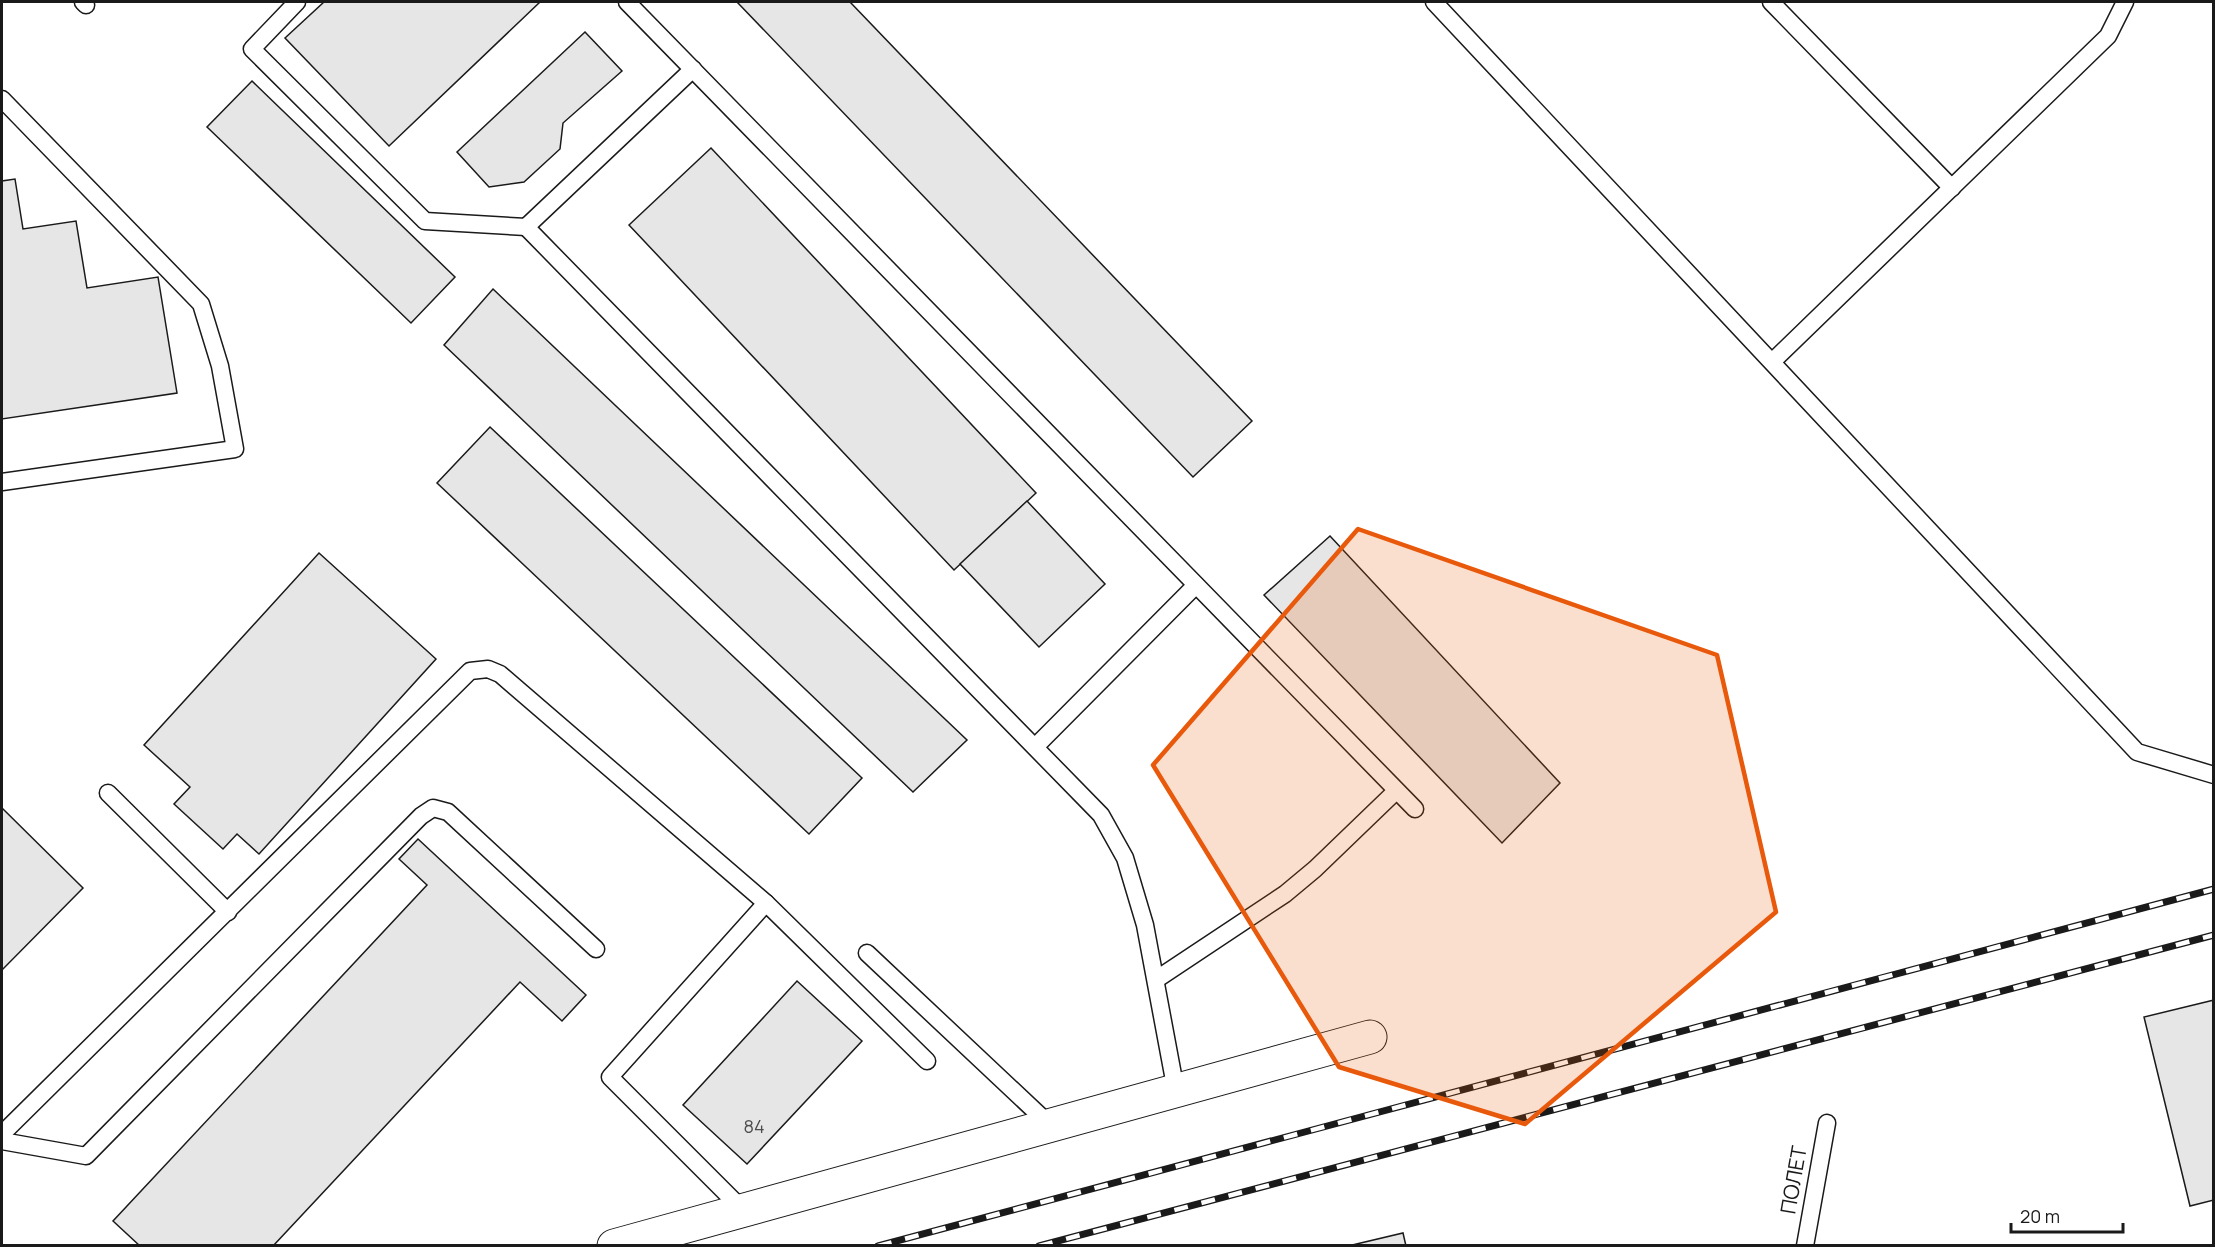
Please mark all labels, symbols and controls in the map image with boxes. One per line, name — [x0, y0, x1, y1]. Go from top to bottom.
house number: 84 — [743, 1114, 765, 1138]
street label: ПОЛЕТ — [1773, 1143, 1813, 1216]
scale bar — [2011, 1196, 2124, 1234]
text: 20 m — [2020, 1204, 2060, 1228]

